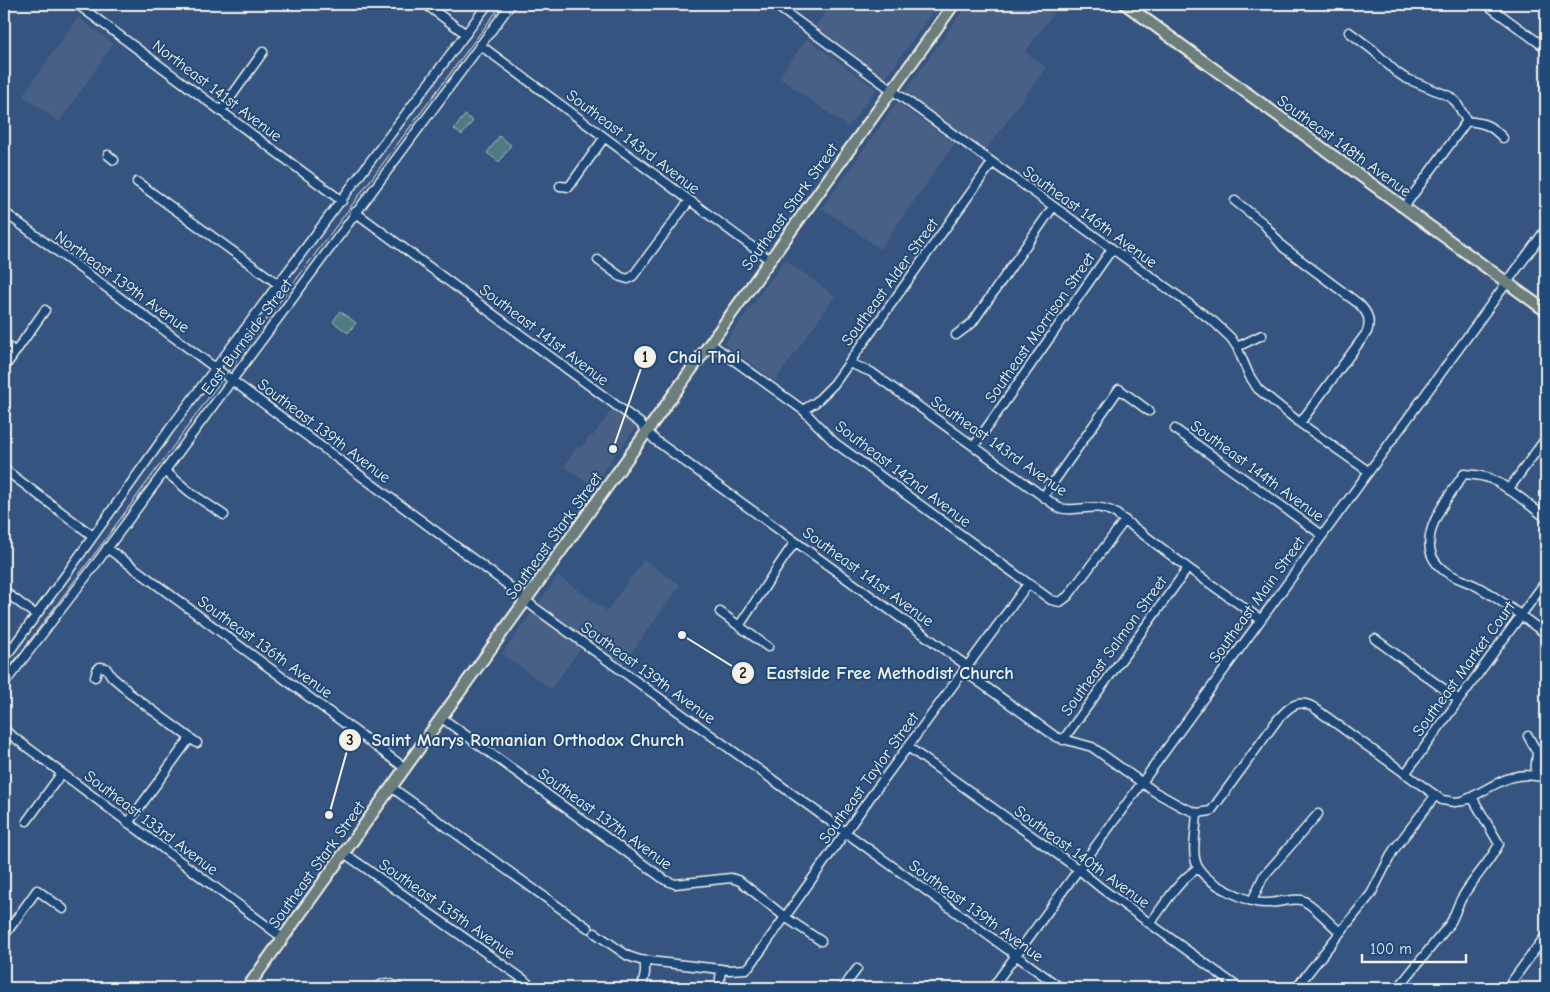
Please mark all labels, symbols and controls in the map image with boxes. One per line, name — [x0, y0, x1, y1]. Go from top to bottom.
street label: Northeast 141st Avenue — [149, 37, 285, 145]
street label: Southeast 143rd Avenue — [563, 86, 703, 198]
street label: Southeast 148th Avenue — [1274, 91, 1414, 201]
street label: Southeast Stark Street — [738, 140, 842, 274]
street label: Southeast 146th Avenue — [1019, 162, 1161, 272]
street label: Southeast Alder Street — [838, 215, 942, 349]
street label: Northeast 139th Avenue — [51, 227, 193, 337]
street label: Southeast Morrison Street — [981, 249, 1099, 406]
street label: East Burnside Street — [198, 275, 297, 398]
street label: Southeast 141st Avenue — [476, 281, 612, 389]
callout: Chai Thai — [633, 340, 751, 373]
text: Chai Thai — [668, 347, 740, 368]
text: 1 — [642, 348, 648, 366]
street label: Southeast 139th Avenue — [254, 375, 394, 487]
street label: Southeast 143rd Avenue — [927, 392, 1071, 500]
street label: Southeast 142nd Avenue — [832, 417, 974, 531]
street label: Southeast 144th Avenue — [1187, 417, 1327, 525]
street label: Southeast Stark Street — [502, 469, 606, 603]
street label: Southeast 141st Avenue — [799, 524, 937, 630]
street label: Southeast Main Street — [1205, 533, 1309, 666]
street label: Southeast Salmon Street — [1057, 572, 1171, 719]
street label: Southeast 136th Avenue — [194, 592, 336, 702]
street label: Southeast Market Court — [1409, 598, 1519, 740]
street label: Southeast 139th Avenue — [577, 618, 719, 728]
callout: Eastside Free Methodist Church — [731, 656, 1023, 689]
text: Eastside Free Methodist Church — [766, 663, 1014, 684]
text: 2 — [739, 664, 747, 682]
street label: Southeast Taylor Street — [815, 709, 923, 847]
callout: Saint Marys Romanian Orthodox Church — [337, 723, 695, 756]
text: Saint Marys Romanian Orthodox Church — [372, 730, 684, 751]
text: 3 — [346, 731, 354, 749]
street label: Southeast 137th Avenue — [535, 764, 675, 874]
street label: Southeast 133rd Avenue — [81, 767, 221, 879]
street label: Southeast Stark Street — [265, 798, 369, 932]
street label: Southeast 140th Avenue — [1011, 802, 1153, 912]
street label: Southeast 135th Avenue — [376, 855, 518, 963]
street label: Southeast 139th Avenue — [905, 856, 1047, 966]
scale bar — [1362, 932, 1466, 964]
text: 100 m — [1370, 940, 1412, 958]

